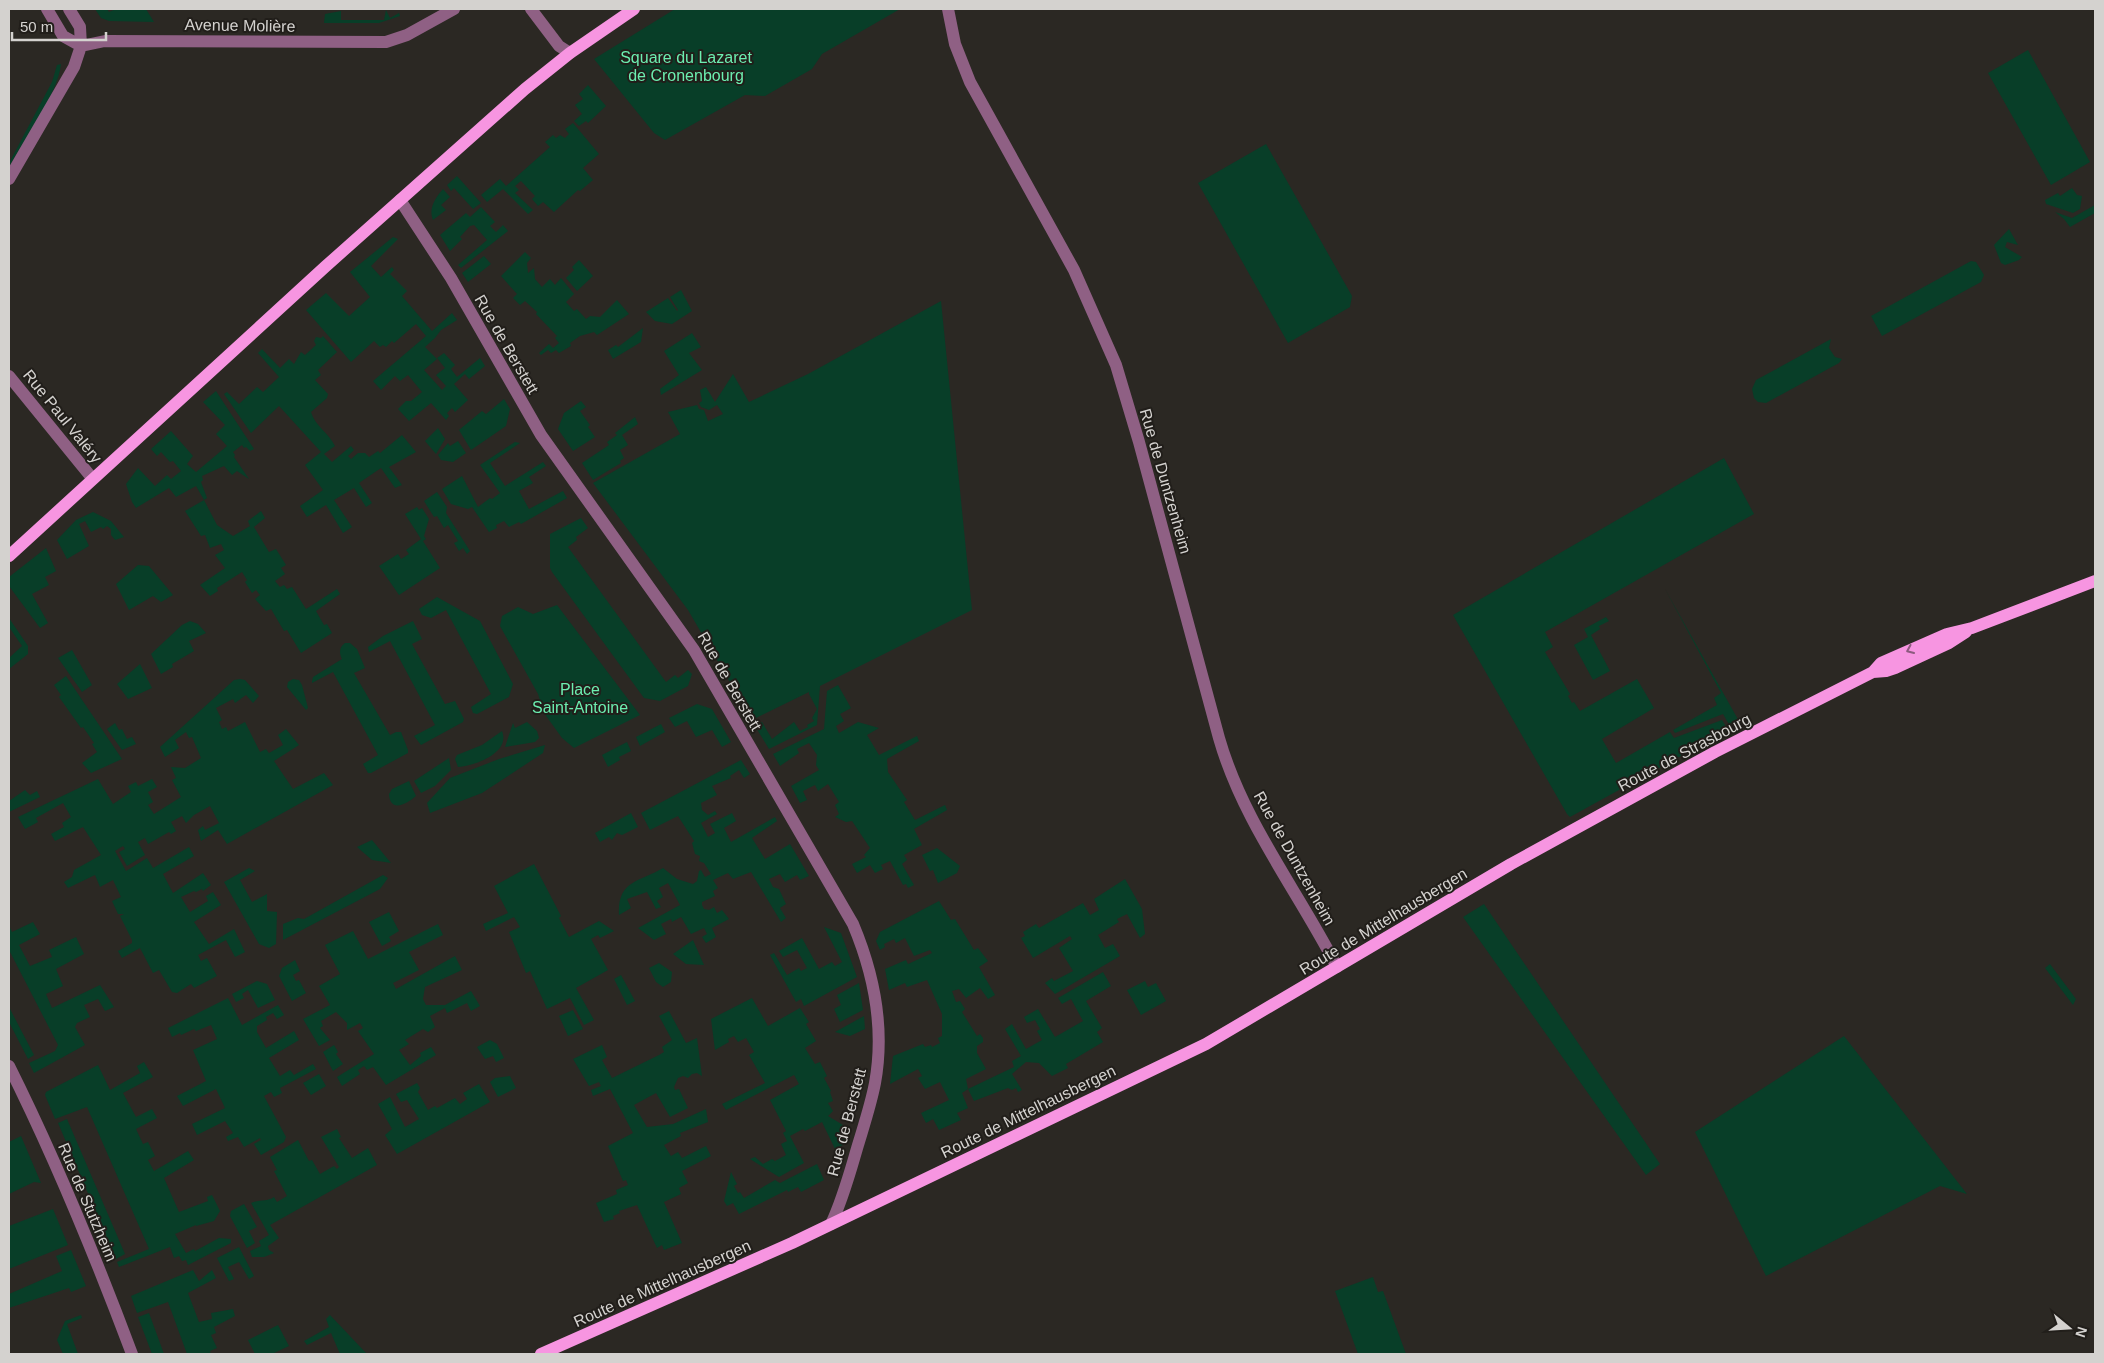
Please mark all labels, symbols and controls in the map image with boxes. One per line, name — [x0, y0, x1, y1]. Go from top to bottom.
scale bar — [12, 10, 106, 42]
street label: Avenue Molière — [184, 16, 296, 35]
text: 50 m — [20, 18, 53, 35]
park label: Square du Lazaret de Cronenbourg — [620, 49, 752, 84]
street label: Rue de Berstett — [471, 292, 542, 397]
street label: Rue Paul Valéry — [20, 366, 105, 466]
street label: Rue de Duntzenheim — [1137, 407, 1194, 556]
street label: Rue de Berstett — [694, 629, 765, 734]
one-way arrow — [1906, 643, 1915, 654]
park label: Place Saint-Antoine — [532, 681, 628, 716]
street label: Route de Strasbourg — [1615, 710, 1753, 795]
street label: Rue de Duntzenheim — [1251, 788, 1338, 928]
street label: Route de Mittelhausbergen — [1297, 865, 1470, 978]
street label: Route de Mittelhausbergen — [938, 1062, 1118, 1161]
street label: Rue de Berstett — [824, 1066, 869, 1178]
street label: Rue de Stutzheim — [55, 1140, 120, 1264]
street label: Route de Mittelhausbergen — [571, 1237, 753, 1330]
north arrow — [2044, 1303, 2094, 1353]
text: N — [2072, 1325, 2091, 1339]

